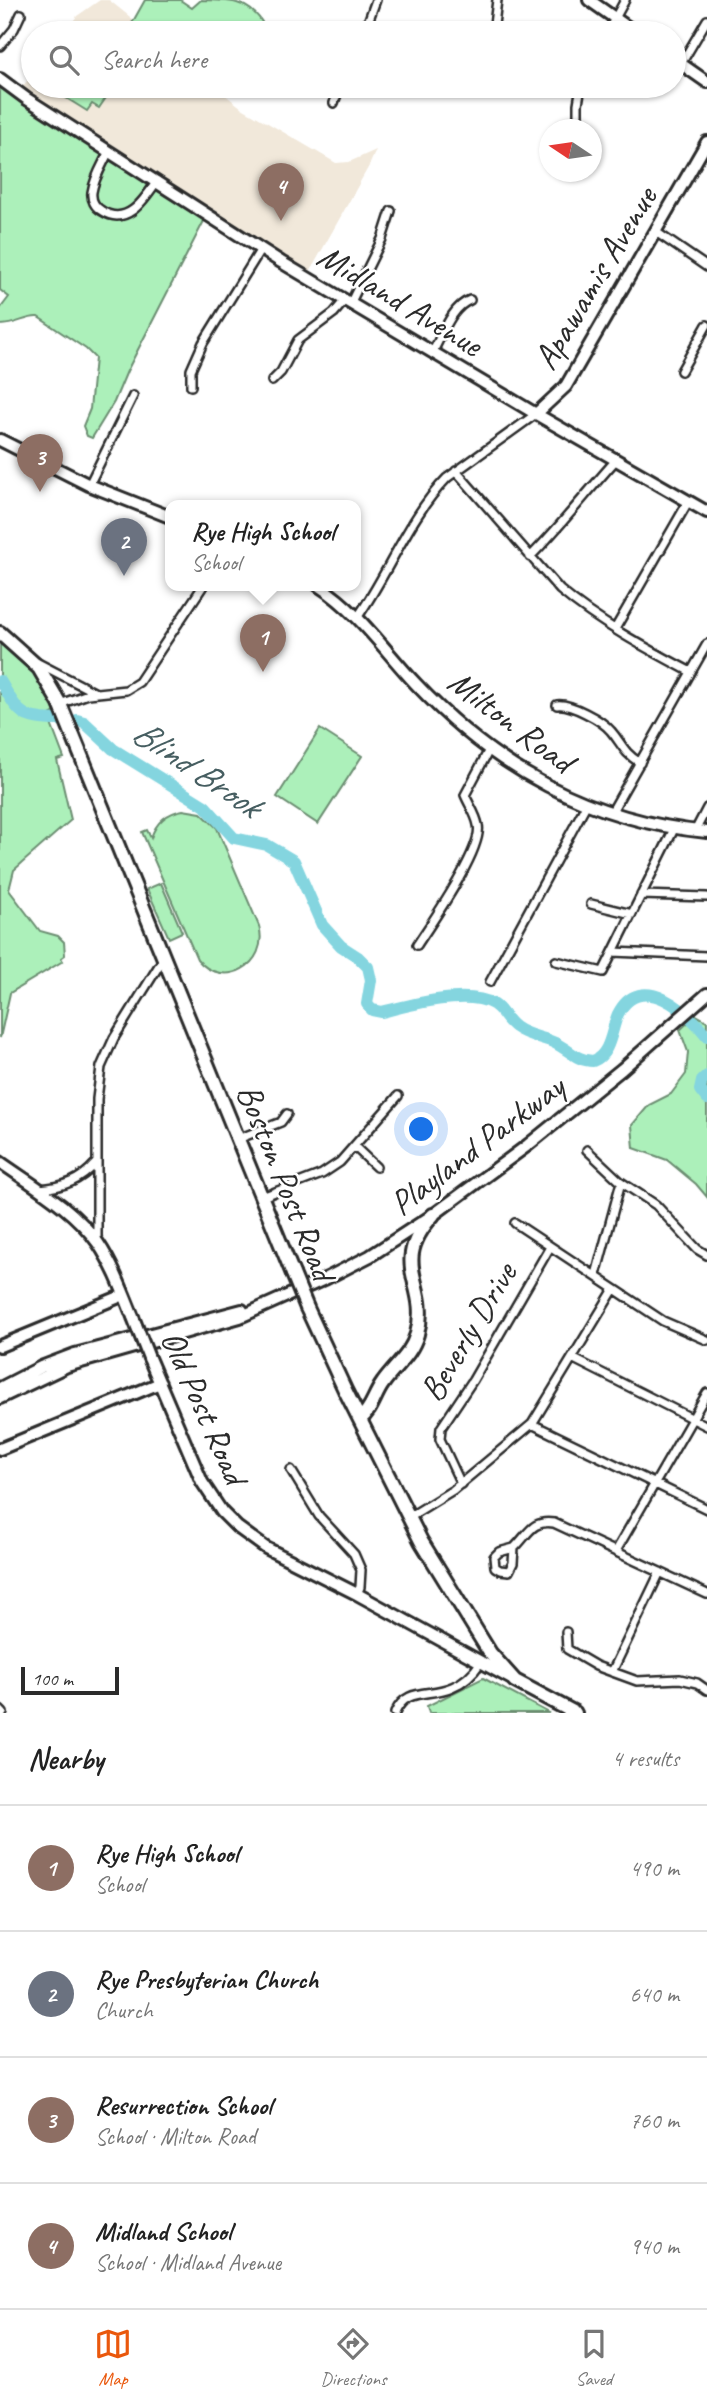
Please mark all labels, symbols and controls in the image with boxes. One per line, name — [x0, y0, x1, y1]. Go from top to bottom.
search box — [21, 21, 686, 98]
icon: search — [45, 41, 83, 79]
text: Search here — [101, 43, 207, 76]
north arrow — [539, 119, 602, 182]
pin: 4 — [258, 163, 304, 221]
street label: Apawamis Avenue — [523, 176, 669, 378]
street label: Midland Avenue — [309, 233, 493, 368]
pin: 3 — [17, 434, 63, 492]
popup — [165, 500, 361, 591]
text: Rye High School — [191, 515, 335, 548]
pin: 2 — [101, 518, 147, 576]
text: School — [191, 548, 241, 577]
pin: 1 — [240, 614, 286, 672]
street label: Milton Road — [439, 659, 587, 786]
water label: Blind Brook — [124, 708, 275, 831]
street label: Playland Parkway — [381, 1063, 576, 1225]
street label: Boston Post Road — [226, 1077, 348, 1292]
your location — [404, 1112, 438, 1146]
street label: Beverly Drive — [409, 1252, 528, 1410]
street label: Old Post Road — [150, 1323, 260, 1496]
scale bar — [21, 1664, 119, 1696]
text: 100 m — [32, 1667, 73, 1691]
text: Nearby — [28, 1740, 104, 1778]
text: 4 results — [612, 1744, 679, 1773]
text: Rye High School — [95, 1837, 238, 1870]
text: 1 — [46, 1854, 56, 1883]
text: 490 m — [630, 1854, 679, 1883]
text: School — [95, 1870, 144, 1899]
text: Rye Presbyterian Church — [95, 1963, 318, 1996]
text: 2 — [46, 1980, 56, 2009]
text: 640 m — [630, 1980, 679, 2009]
text: Church — [95, 1996, 153, 2025]
text: Resurrection School — [95, 2089, 272, 2122]
text: 3 — [46, 2106, 56, 2135]
text: 760 m — [630, 2106, 679, 2135]
text: School · Milton Road — [95, 2122, 256, 2151]
text: Midland School — [95, 2215, 231, 2248]
text: 4 — [46, 2232, 56, 2261]
text: 940 m — [630, 2232, 679, 2261]
text: School · Midland Avenue — [95, 2248, 281, 2277]
tab: Map — [94, 2325, 132, 2391]
tab: Directions — [320, 2325, 387, 2391]
tab: Saved — [575, 2325, 613, 2391]

